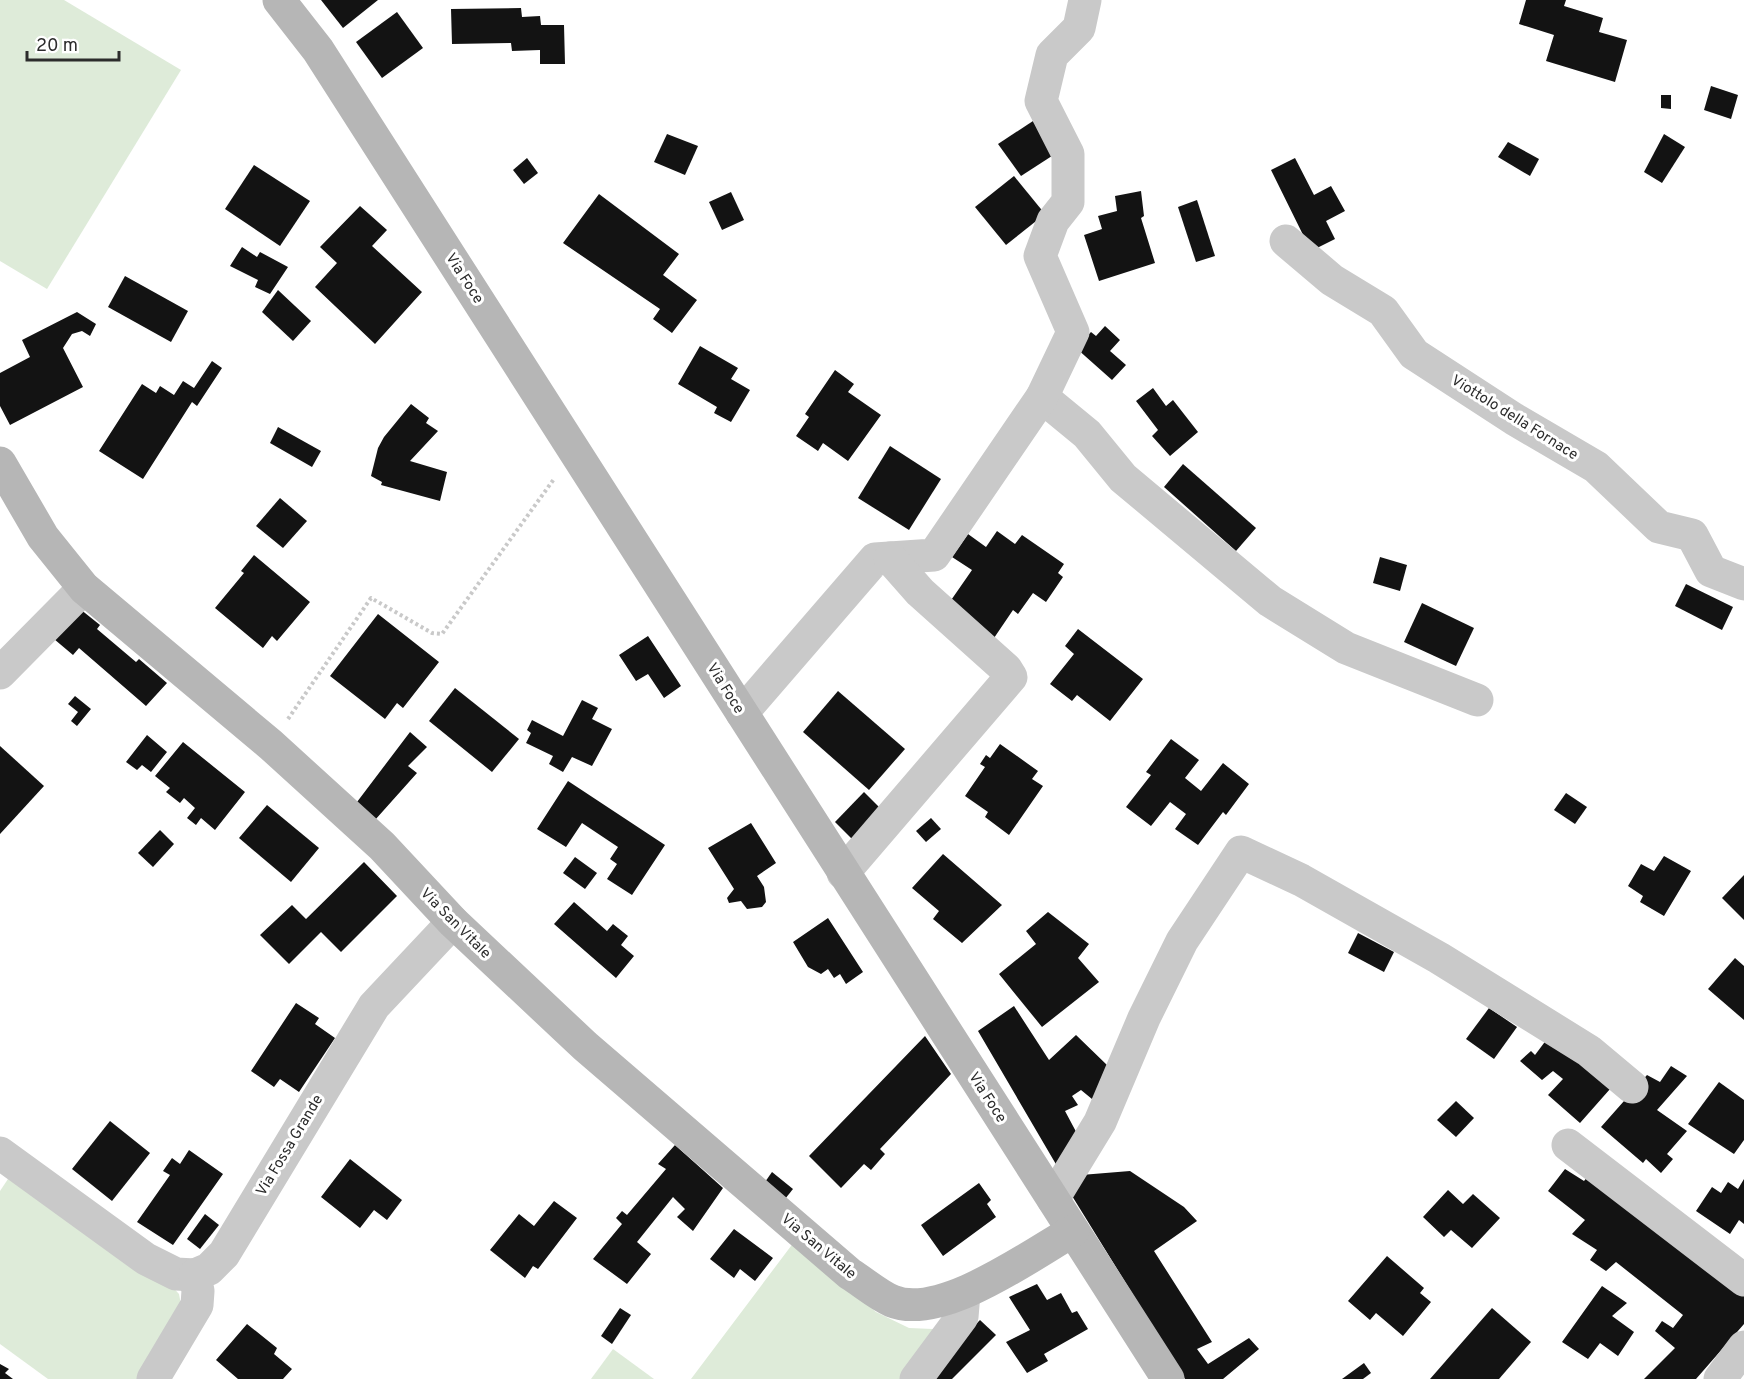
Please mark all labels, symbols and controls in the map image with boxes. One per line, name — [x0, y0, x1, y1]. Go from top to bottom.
scale bar — [27, 24, 118, 62]
text: 20 m — [36, 35, 78, 58]
street label: Via Foce — [440, 250, 487, 308]
street label: Viottolo della Fornace — [1447, 371, 1581, 465]
street label: Via Foce — [702, 660, 748, 718]
street label: Via San Vitale — [416, 885, 494, 963]
street label: Via Foce — [963, 1069, 1010, 1127]
street label: Via Fossa Grande — [253, 1092, 328, 1200]
street label: Via San Vitale — [777, 1210, 860, 1284]

